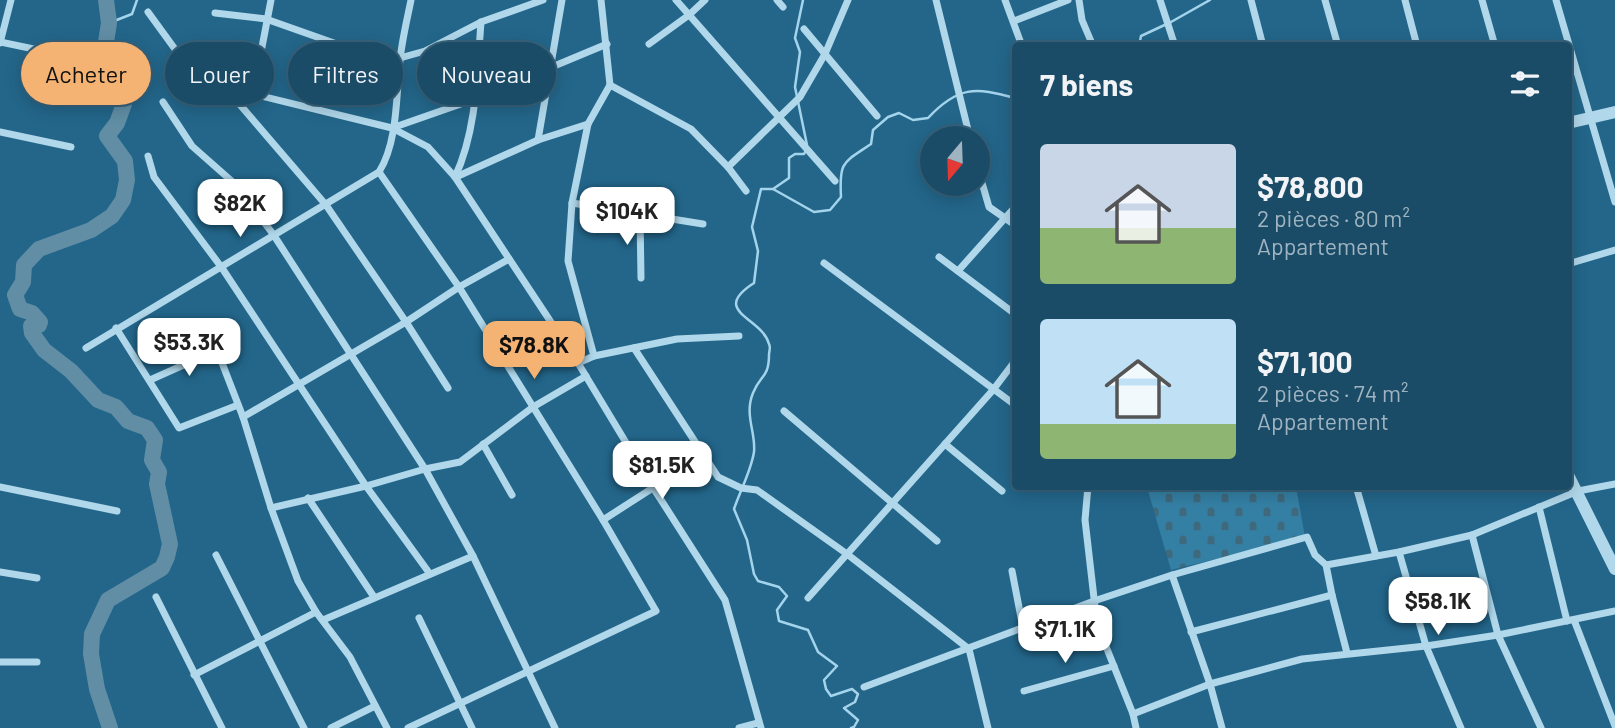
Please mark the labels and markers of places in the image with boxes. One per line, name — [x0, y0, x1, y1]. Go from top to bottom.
pin: $82K — [199, 180, 281, 239]
pin: $104K — [578, 188, 676, 247]
pin: $53.3K — [132, 318, 246, 378]
pin: $78.8K — [477, 322, 591, 381]
pin: $81.5K — [605, 442, 719, 501]
pin: $58.1K — [1381, 578, 1495, 637]
pin: $71.1K — [1008, 606, 1122, 665]

